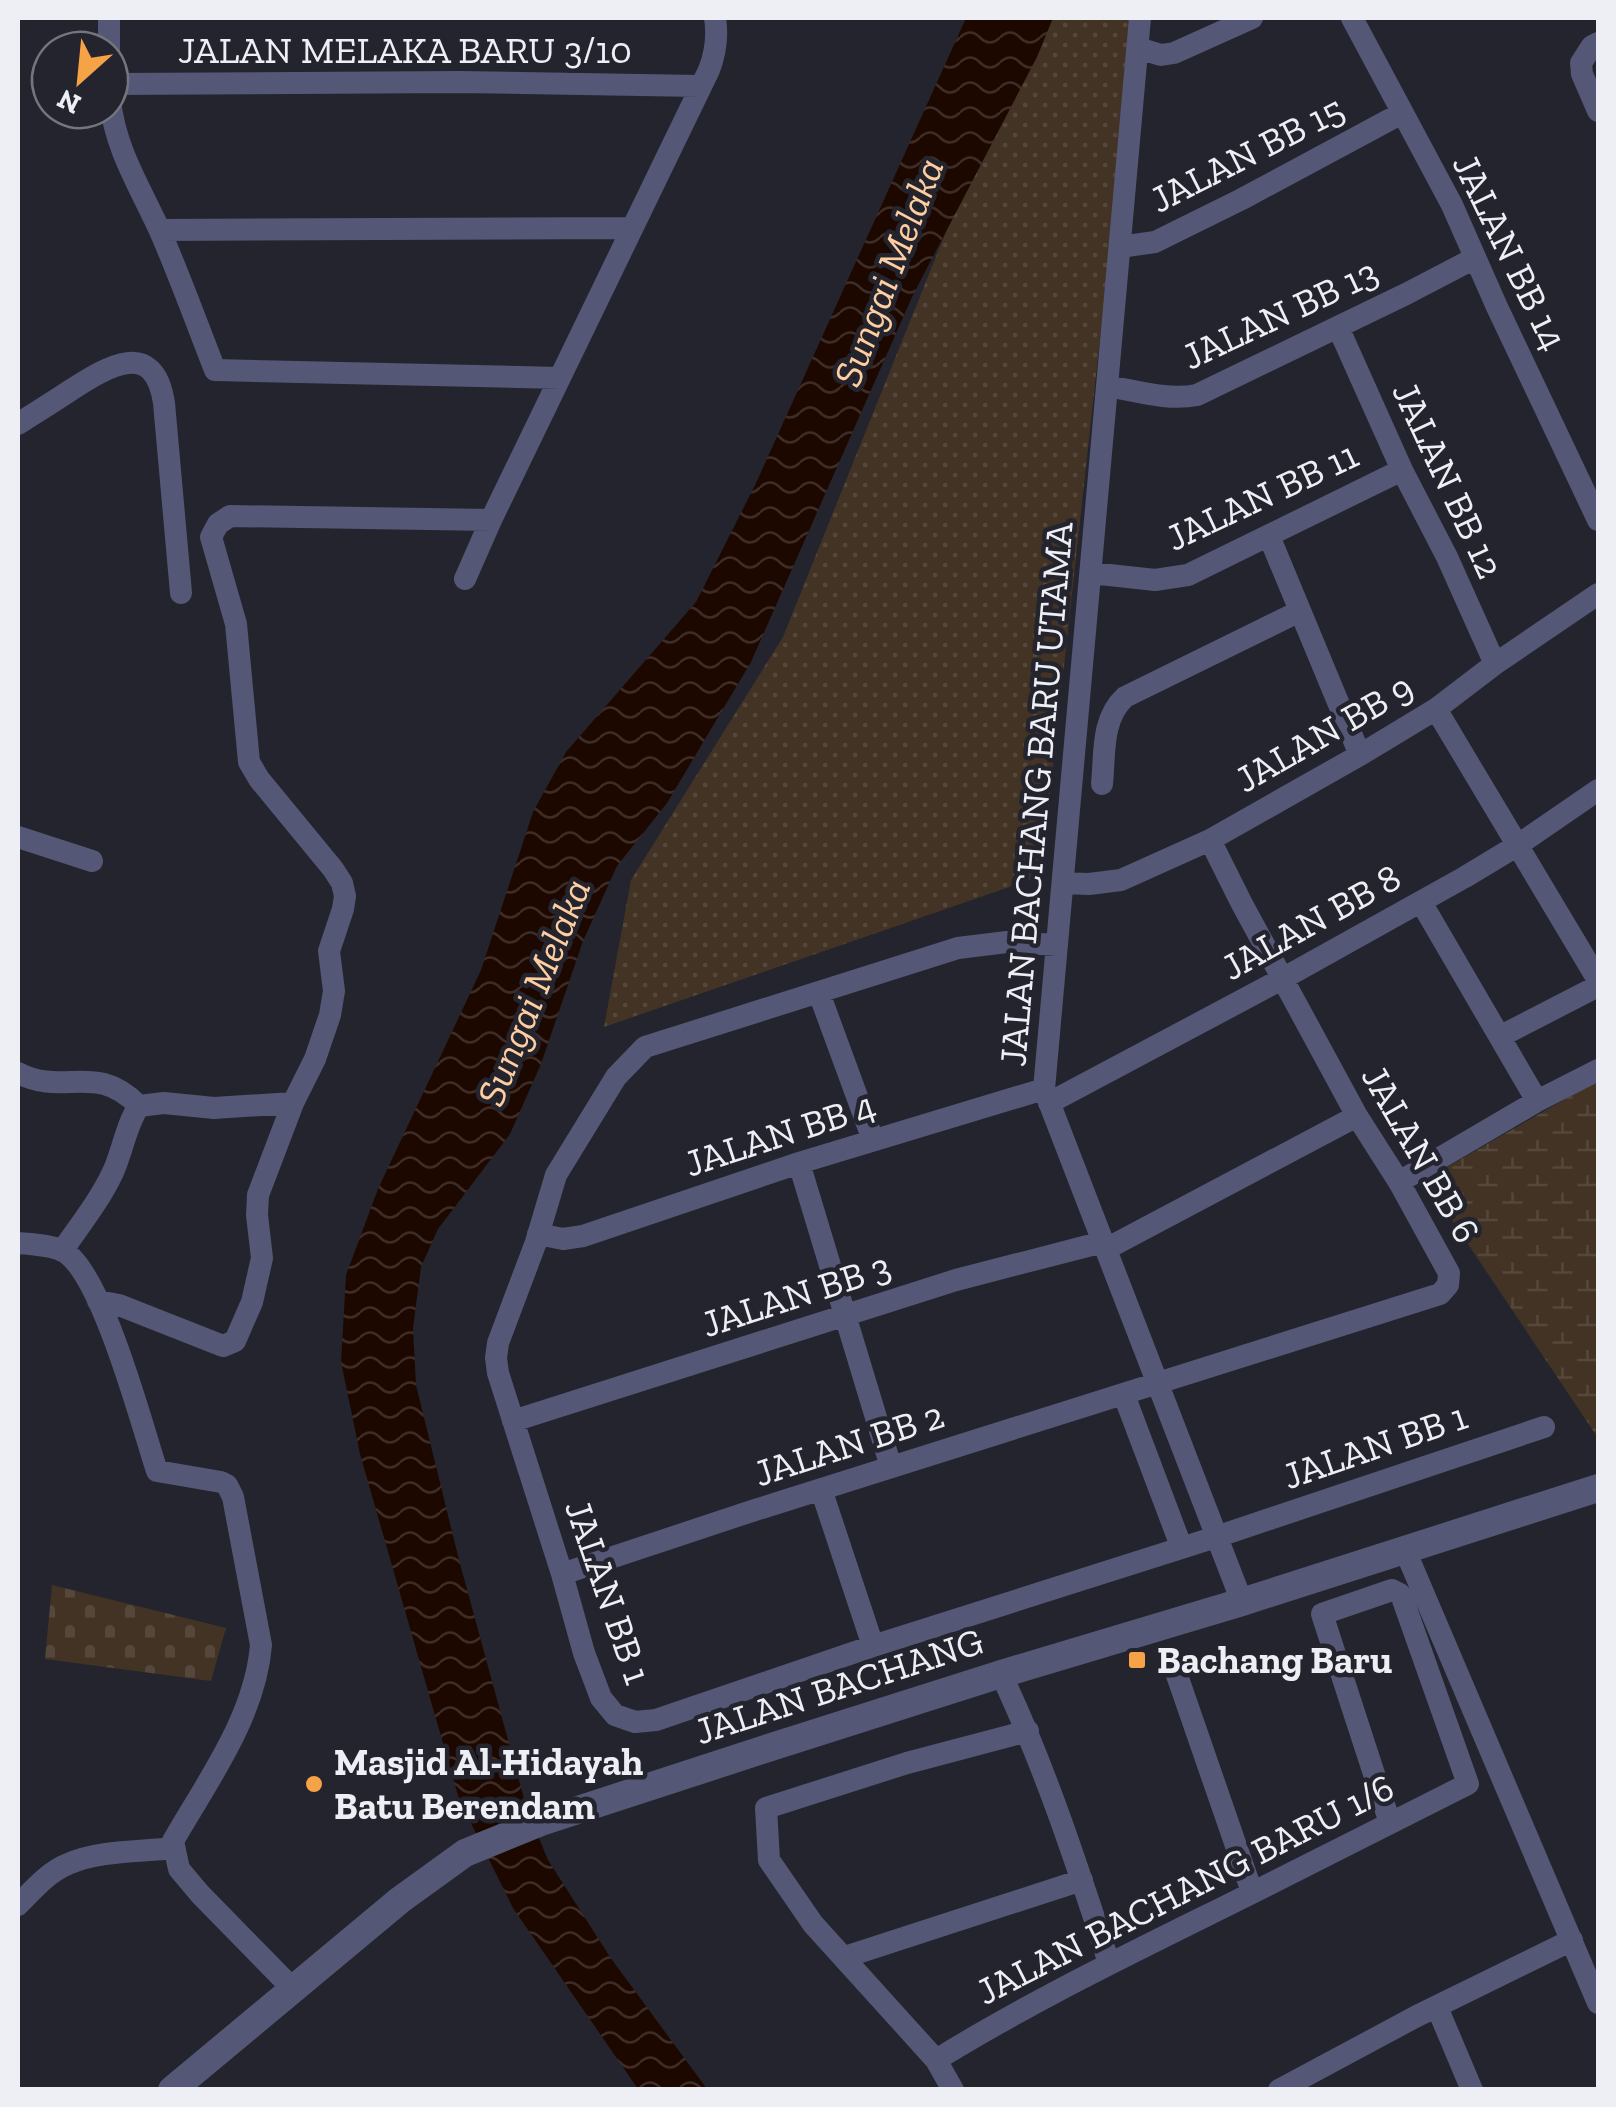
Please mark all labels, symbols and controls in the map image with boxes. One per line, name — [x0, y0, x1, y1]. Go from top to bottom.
street label: JALAN MELAKA BARU 3/10 — [178, 27, 632, 73]
north arrow — [30, 30, 130, 130]
text: N — [52, 82, 86, 121]
street label: JALAN BB 15 — [1142, 86, 1352, 222]
street label: JALAN BB 14 — [1443, 147, 1577, 357]
water label: Sungai Melaka — [822, 151, 954, 393]
street label: JALAN BB 13 — [1175, 249, 1385, 379]
street label: JALAN BB 12 — [1382, 374, 1514, 586]
street label: JALAN BB 11 — [1159, 432, 1365, 560]
street label: JALAN BACHANG BARU UTAMA — [989, 520, 1083, 1068]
street label: JALAN BB 9 — [1227, 664, 1421, 802]
street label: JALAN BB 8 — [1213, 854, 1409, 990]
water label: Sungai Melaka — [466, 871, 600, 1113]
street label: JALAN BB 6 — [1352, 1057, 1490, 1251]
street label: JALAN BB 4 — [679, 1082, 881, 1186]
street label: JALAN BB 3 — [696, 1243, 896, 1347]
street label: JALAN BB 2 — [748, 1392, 950, 1496]
street label: JALAN BB 1 — [1277, 1393, 1473, 1499]
street label: JALAN BB 1 — [555, 1494, 661, 1690]
street label: JALAN BACHANG — [689, 1618, 989, 1754]
place label: Bachang Baru — [1157, 1637, 1392, 1683]
marker: Bachang Baru — [1126, 1649, 1148, 1671]
place label: Masjid Al-Hidayah Batu Berendam — [334, 1739, 643, 1829]
street label: JALAN BACHANG BARU 1/6 — [969, 1764, 1401, 2014]
marker: Masjid Al-Hidayah Batu Berendam — [303, 1773, 325, 1795]

